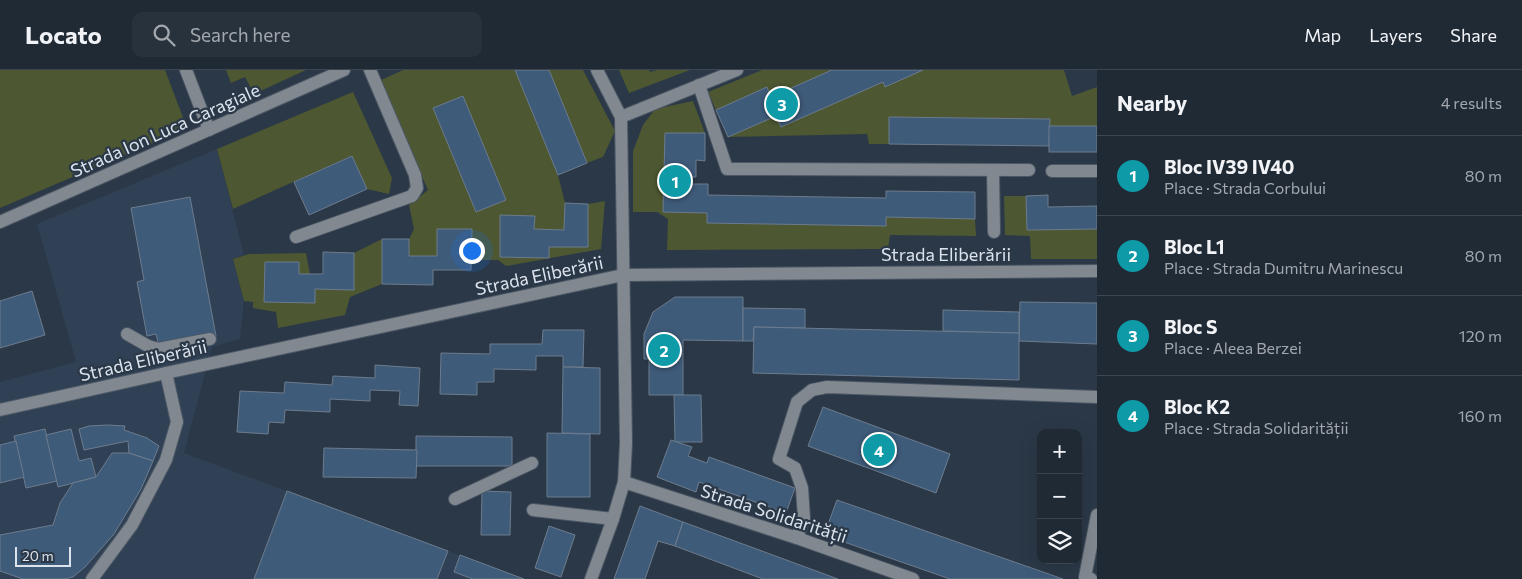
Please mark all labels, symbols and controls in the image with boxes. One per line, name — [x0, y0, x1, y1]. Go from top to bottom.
search box — [132, 12, 482, 57]
text: Locato — [25, 20, 102, 49]
icon: search — [150, 21, 178, 49]
text: Search here — [190, 23, 290, 46]
text: Map — [1304, 24, 1341, 46]
text: Layers — [1369, 24, 1422, 46]
text: Share — [1450, 24, 1497, 46]
street label: Strada Ion Luca Caragiale — [67, 78, 263, 182]
pin: 3 — [766, 85, 798, 123]
text: Nearby — [1117, 90, 1187, 115]
text: 4 results — [1441, 93, 1502, 112]
text: Bloc IV39 IV40 — [1164, 155, 1294, 178]
pin: 1 — [659, 162, 691, 200]
text: 1 — [1129, 166, 1137, 185]
text: 80 m — [1465, 166, 1502, 185]
text: Place · Strada Corbului — [1164, 178, 1326, 197]
text: Bloc L1 — [1164, 235, 1225, 258]
your location — [459, 238, 485, 264]
street label: Strada Eliberării — [881, 243, 1011, 265]
text: 2 — [1128, 246, 1138, 265]
text: 80 m — [1465, 246, 1502, 265]
street label: Strada Eliberării — [473, 251, 605, 299]
text: Place · Strada Dumitru Marinescu — [1164, 258, 1403, 277]
text: Bloc S — [1164, 315, 1217, 338]
text: 3 — [1128, 326, 1138, 345]
text: 120 m — [1459, 326, 1502, 345]
pin: 2 — [648, 331, 680, 369]
street label: Strada Eliberării — [77, 335, 209, 385]
text: Place · Aleea Berzei — [1164, 338, 1302, 357]
text: Bloc K2 — [1164, 395, 1230, 418]
text: 4 — [1128, 406, 1138, 425]
text: 160 m — [1458, 406, 1502, 425]
text: Place · Strada Solidarității — [1164, 418, 1349, 437]
map controls — [1037, 429, 1082, 564]
button: + — [1037, 429, 1082, 474]
pin: 4 — [863, 431, 895, 469]
button: − — [1037, 474, 1082, 519]
street label: Strada Solidarității — [698, 479, 850, 548]
button: layers — [1037, 519, 1082, 564]
scale bar — [15, 544, 71, 567]
text: 20 m — [22, 547, 54, 564]

